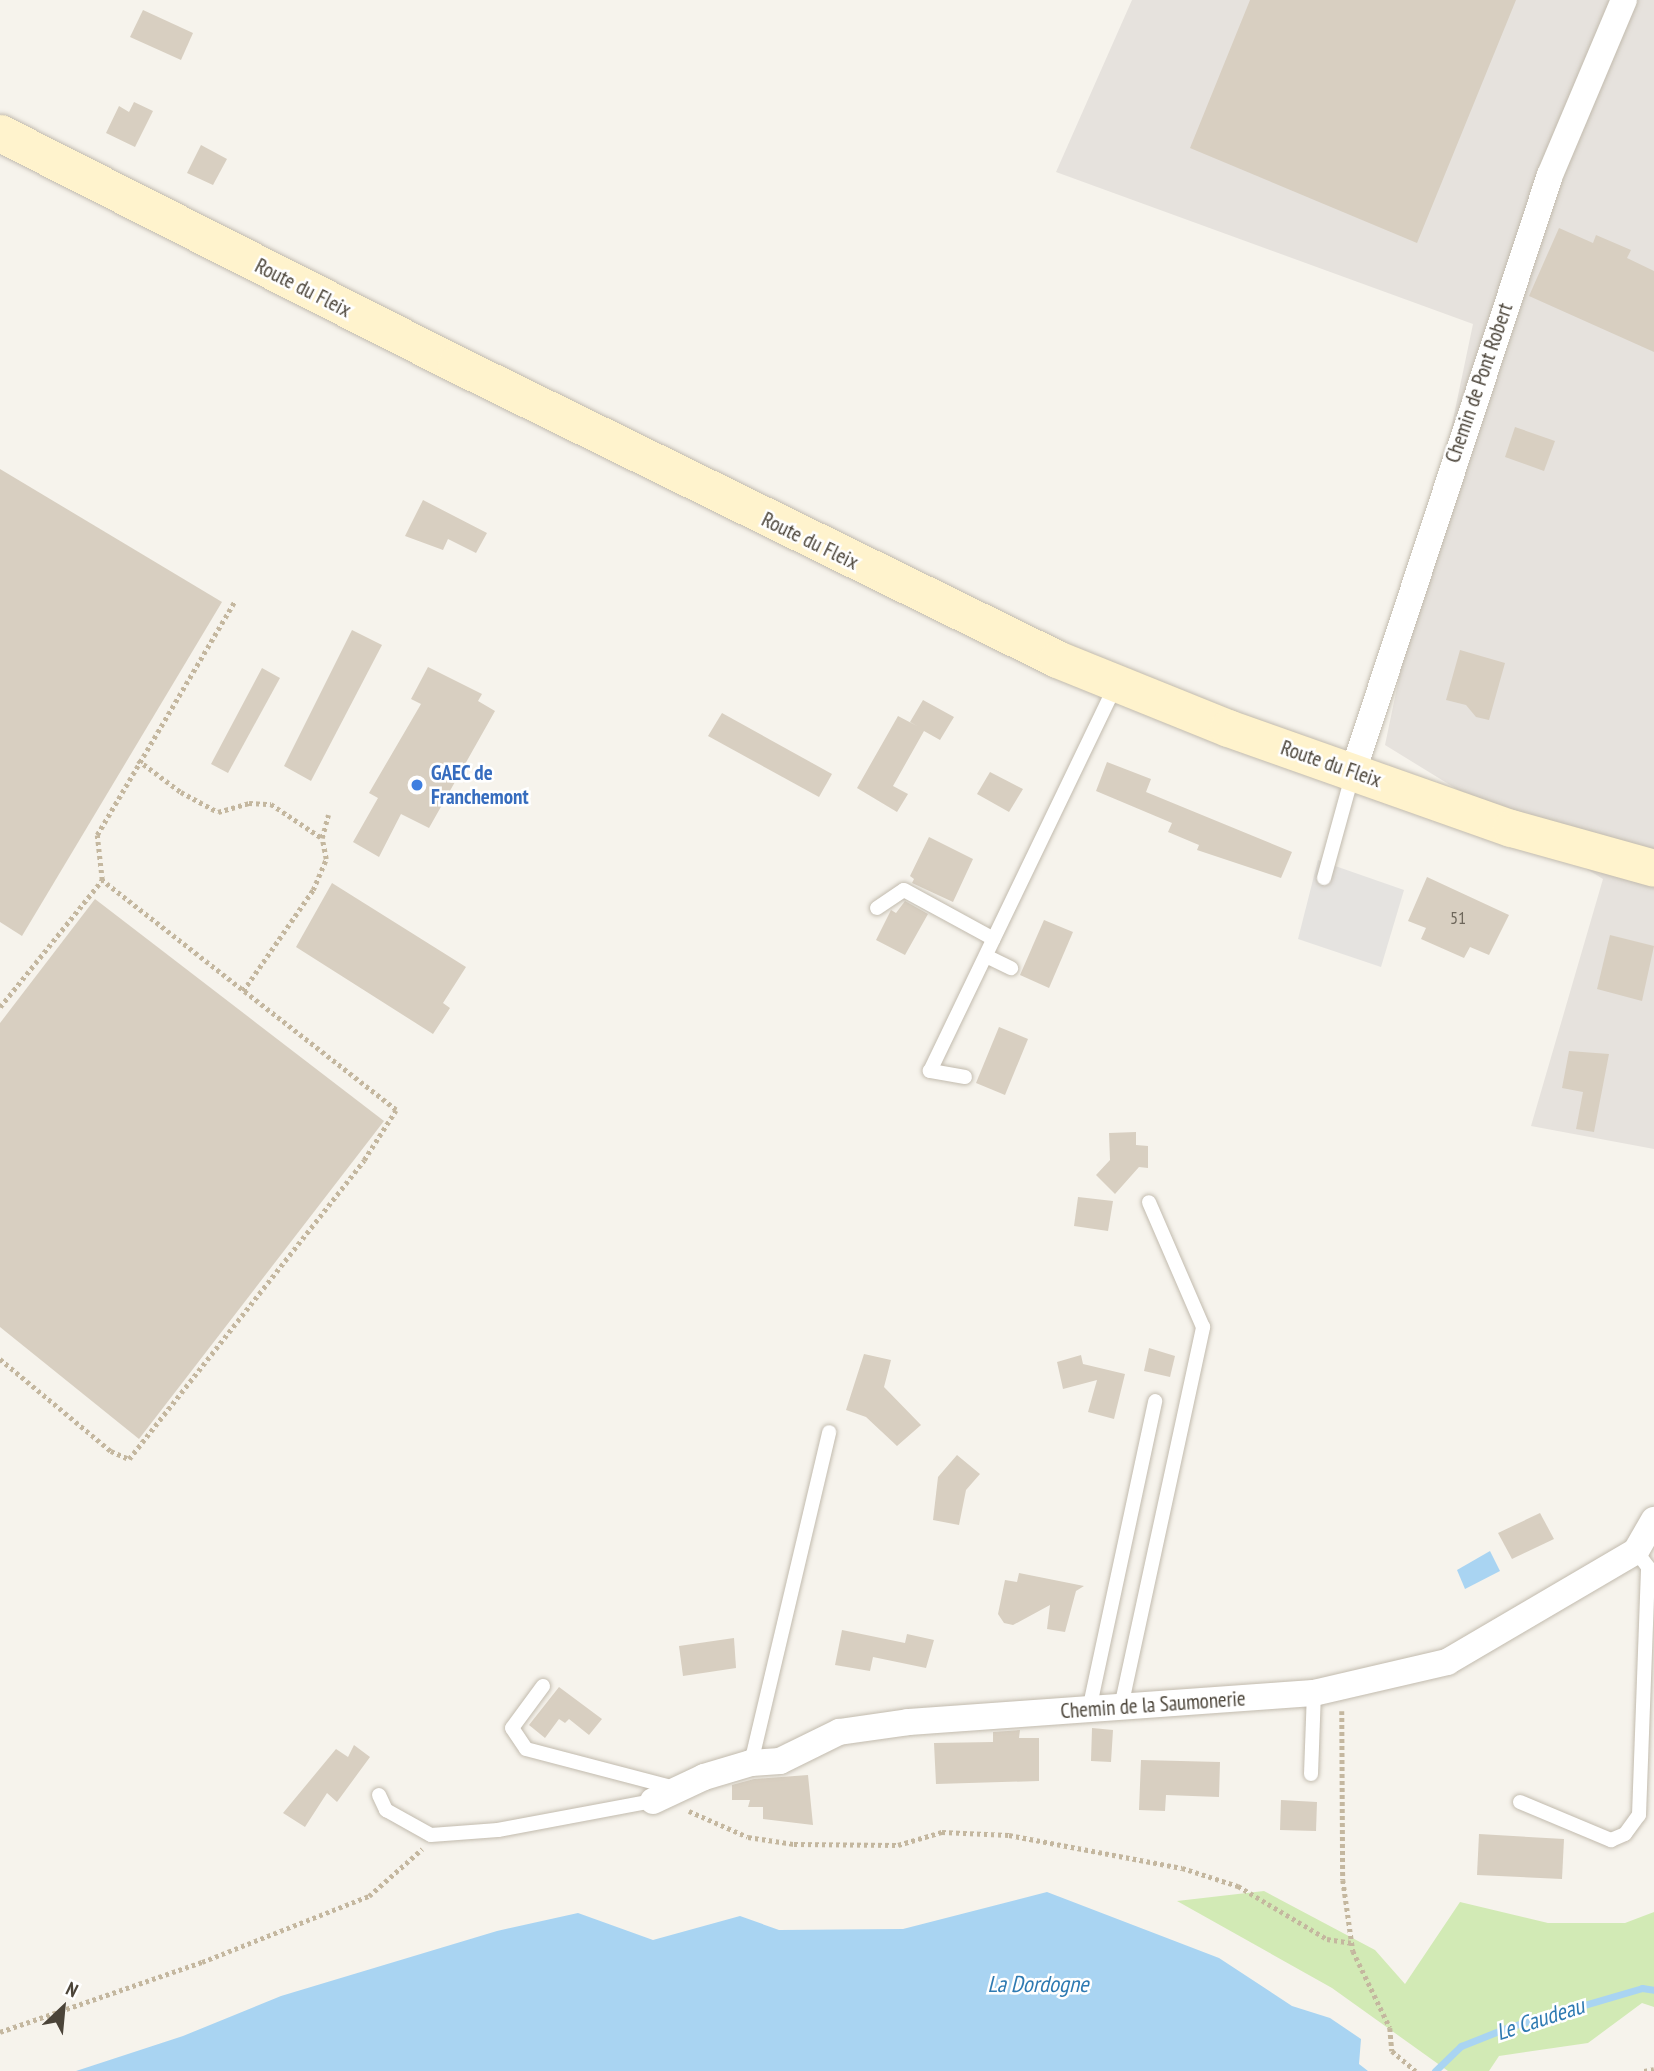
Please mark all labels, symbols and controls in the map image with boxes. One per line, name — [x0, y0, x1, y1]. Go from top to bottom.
street label: Route du Fleix — [251, 253, 355, 323]
street label: Chemin de Pont Robert — [1440, 300, 1518, 466]
street label: Route du Fleix — [758, 507, 862, 575]
street label: Route du Fleix — [1278, 735, 1384, 793]
place label: GAEC de Franchemont — [431, 760, 529, 810]
marker: GAEC de Franchemont — [409, 777, 425, 793]
house number: 51 — [1450, 907, 1466, 929]
street label: Chemin de la Saumonerie — [1060, 1686, 1246, 1724]
water label: La Dordogne — [987, 1970, 1089, 1998]
north arrow — [28, 1973, 98, 2043]
text: N — [62, 1976, 82, 2002]
water label: Le Caudeau — [1492, 1992, 1588, 2046]

